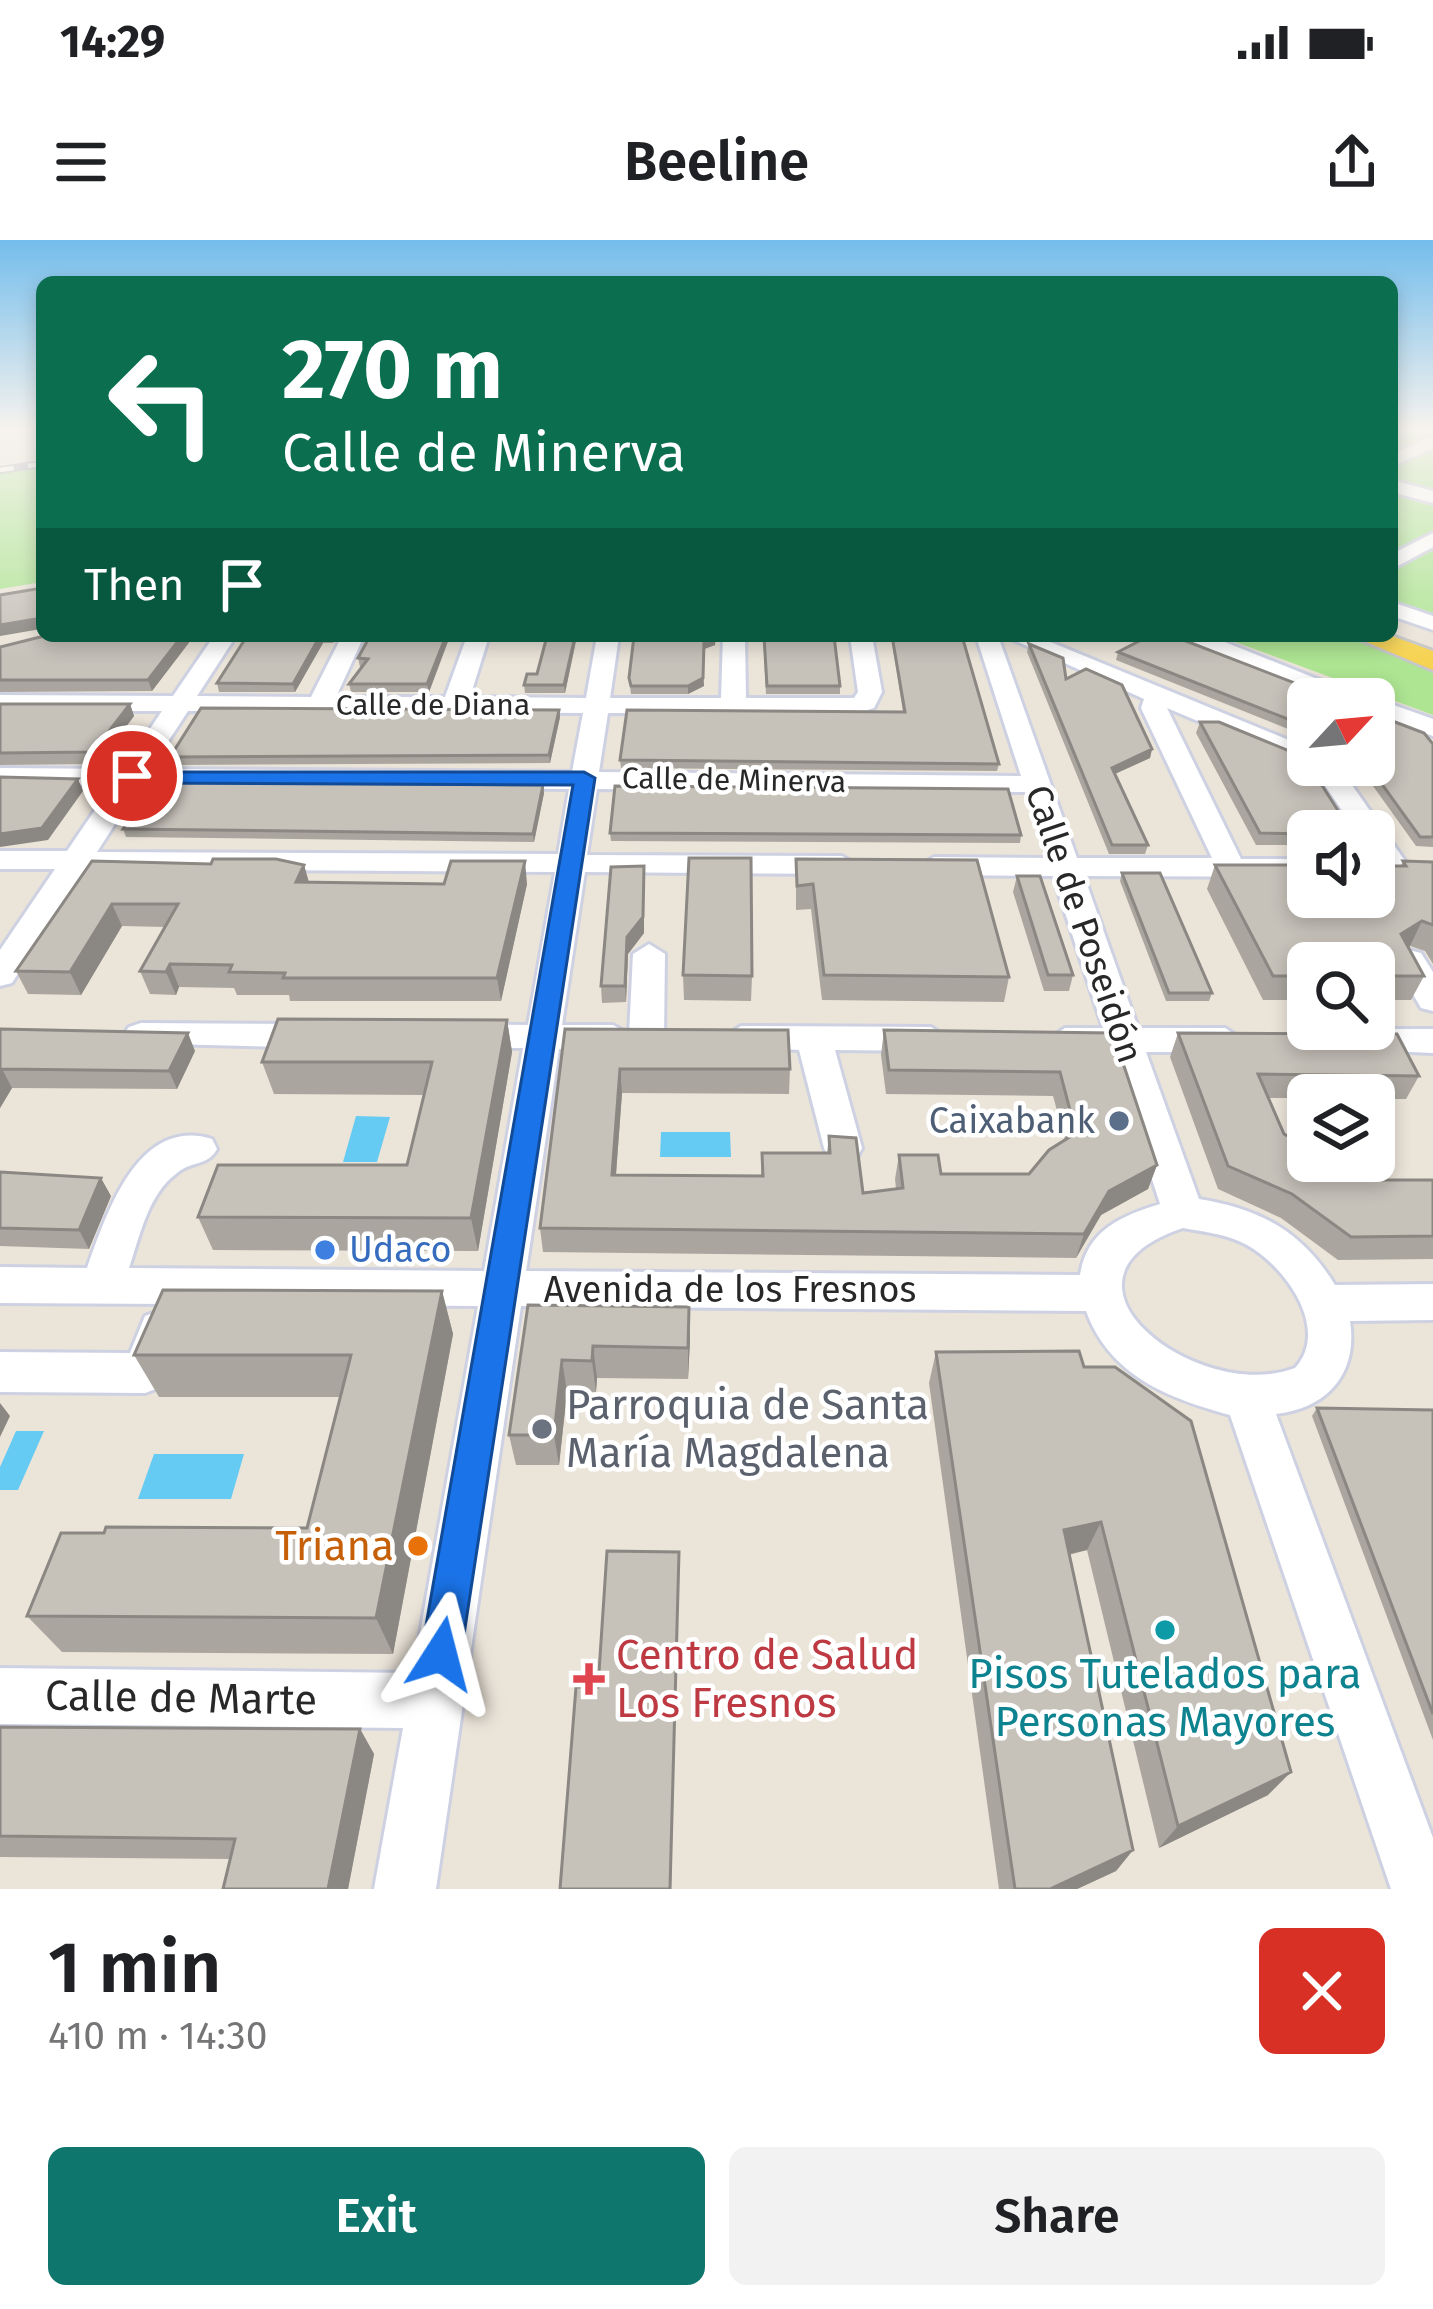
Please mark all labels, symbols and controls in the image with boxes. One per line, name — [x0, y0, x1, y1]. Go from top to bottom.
text: 14:29 — [60, 15, 165, 69]
icon: menu — [48, 129, 114, 195]
icon: share — [1319, 129, 1385, 195]
text: Beeline — [624, 130, 809, 194]
text: 270 m — [282, 319, 503, 420]
icon: left — [84, 324, 240, 480]
text: Calle de Minerva — [282, 421, 686, 485]
icon: arrive — [209, 552, 275, 618]
text: Then — [84, 558, 185, 612]
north arrow — [1287, 678, 1395, 786]
map controls — [1287, 678, 1395, 1182]
street label: Calle de Diana — [336, 687, 530, 723]
pin — [81, 725, 183, 827]
icon: arrive — [99, 743, 165, 809]
street label: Calle de Minerva — [621, 760, 847, 800]
street label: Calle de Poseidón — [1016, 779, 1152, 1069]
button: sound — [1287, 810, 1395, 918]
button: search — [1287, 942, 1395, 1050]
button: layers — [1287, 1074, 1395, 1182]
place label: Caixabank — [929, 1099, 1096, 1143]
marker: Caixabank — [1106, 1108, 1132, 1134]
place label: Udaco — [349, 1228, 451, 1272]
marker: Udaco — [312, 1237, 338, 1263]
street label: Avenida de los Fresnos — [544, 1268, 916, 1312]
place label: Parroquia de Santa María Magdalena — [566, 1380, 929, 1478]
marker: Parroquia de Santa María Magdalena — [529, 1416, 555, 1442]
place label: Triana — [275, 1521, 394, 1571]
marker: Triana — [405, 1533, 431, 1559]
position arrow — [378, 1591, 504, 1717]
marker: Pisos Tutelados para Personas Mayores — [1152, 1617, 1178, 1643]
place label: Centro de Salud Los Fresnos — [616, 1630, 918, 1728]
place label: Pisos Tutelados para Personas Mayores — [968, 1649, 1362, 1747]
marker: Centro de Salud Los Fresnos — [573, 1663, 605, 1695]
street label: Calle de Marte — [44, 1671, 318, 1725]
text: 1 min — [48, 1925, 221, 2011]
button: close — [1259, 1928, 1385, 2054]
text: 410 m · 14:30 — [48, 2013, 268, 2059]
button: Exit — [48, 2147, 705, 2285]
button: Share — [729, 2147, 1385, 2285]

